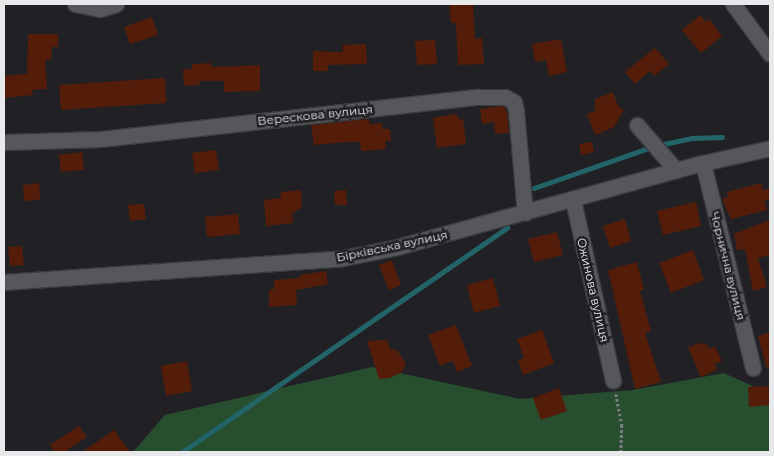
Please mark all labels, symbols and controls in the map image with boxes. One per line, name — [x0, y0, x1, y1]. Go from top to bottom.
street label: Верескова вулиця — [257, 102, 373, 128]
street label: Чорнична вулиця — [708, 210, 748, 322]
street label: Бірківська вулиця — [335, 227, 449, 265]
street label: Ожинова вулиця — [574, 237, 612, 343]

